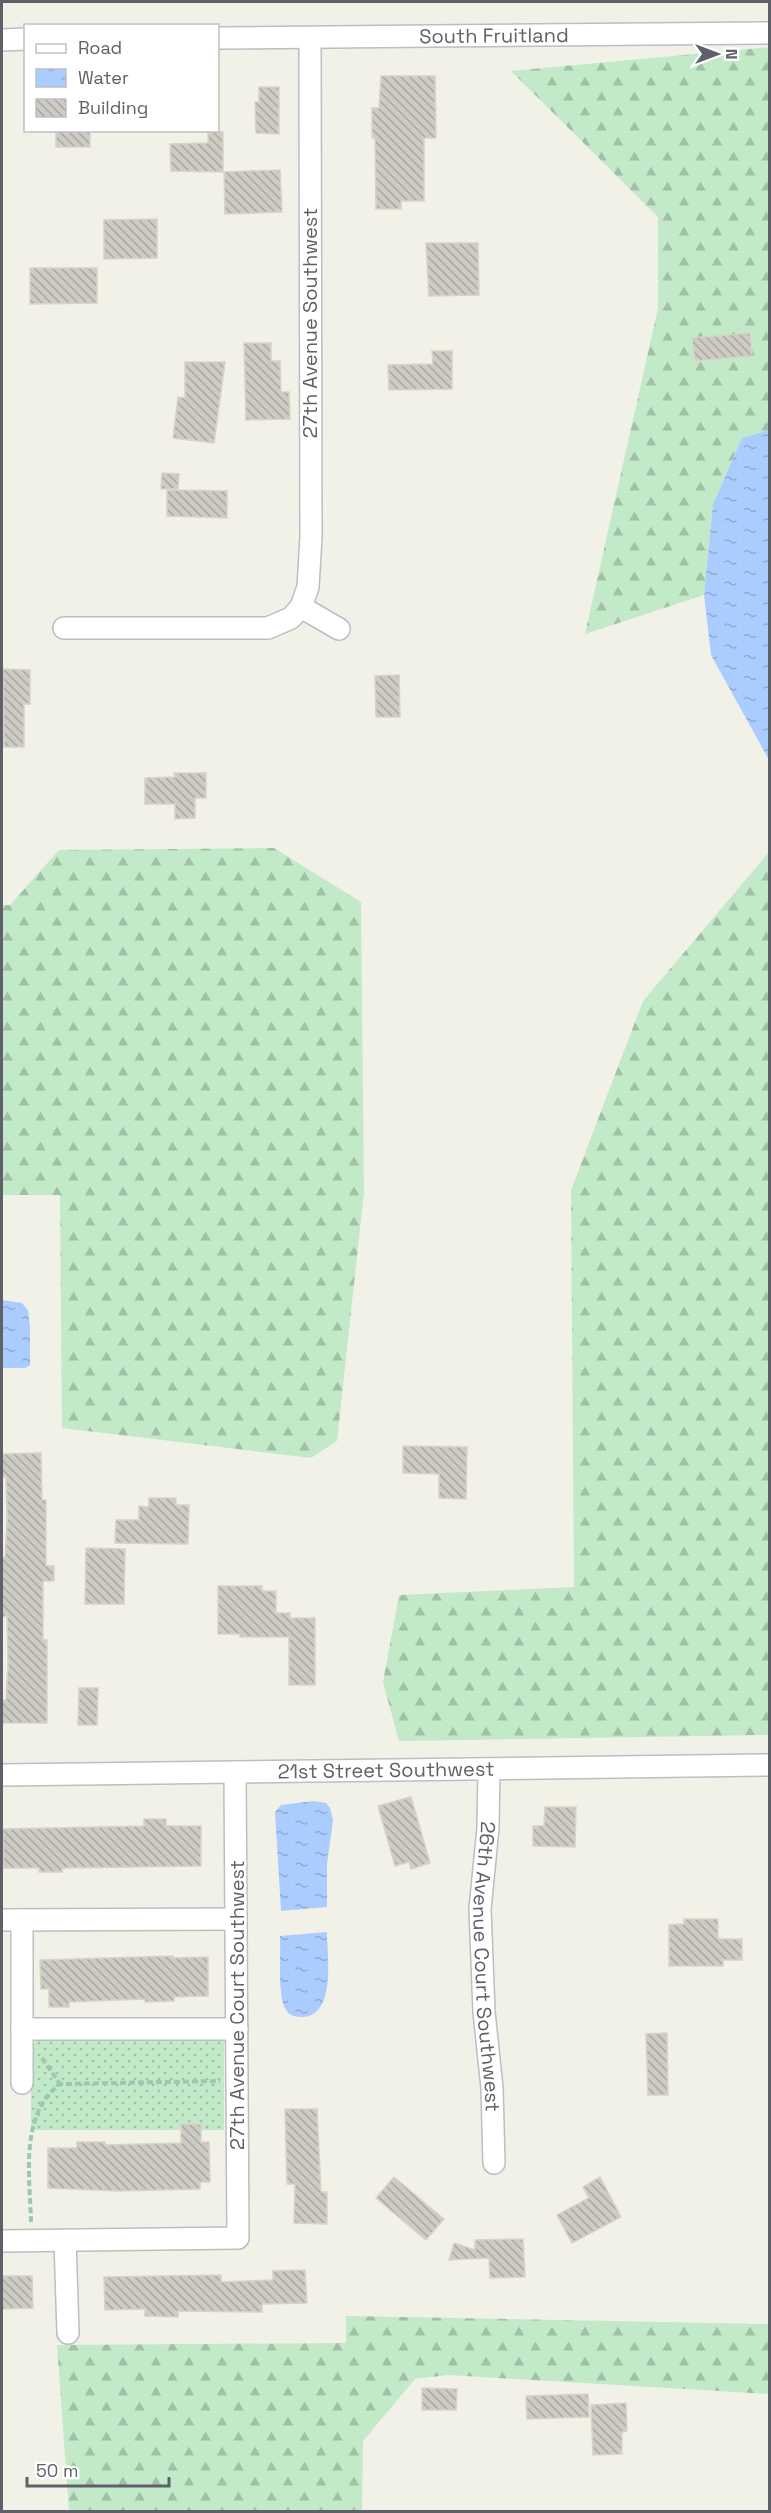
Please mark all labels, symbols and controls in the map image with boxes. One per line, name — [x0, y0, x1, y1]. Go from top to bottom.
street label: South Fruitland — [419, 22, 569, 49]
legend — [24, 24, 219, 132]
north arrow — [687, 24, 747, 84]
text: Road — [78, 36, 122, 59]
text: N — [721, 49, 742, 59]
text: Water — [78, 66, 129, 89]
text: Building — [78, 96, 148, 119]
street label: 27th Avenue Southwest — [297, 208, 323, 438]
street label: 21st Street Southwest — [277, 1756, 495, 1784]
street label: 26th Avenue Court Southwest — [467, 1821, 506, 2112]
street label: 27th Avenue Court Southwest — [224, 1860, 250, 2150]
scale bar — [27, 2450, 170, 2488]
text: 50 m — [36, 2459, 78, 2482]

